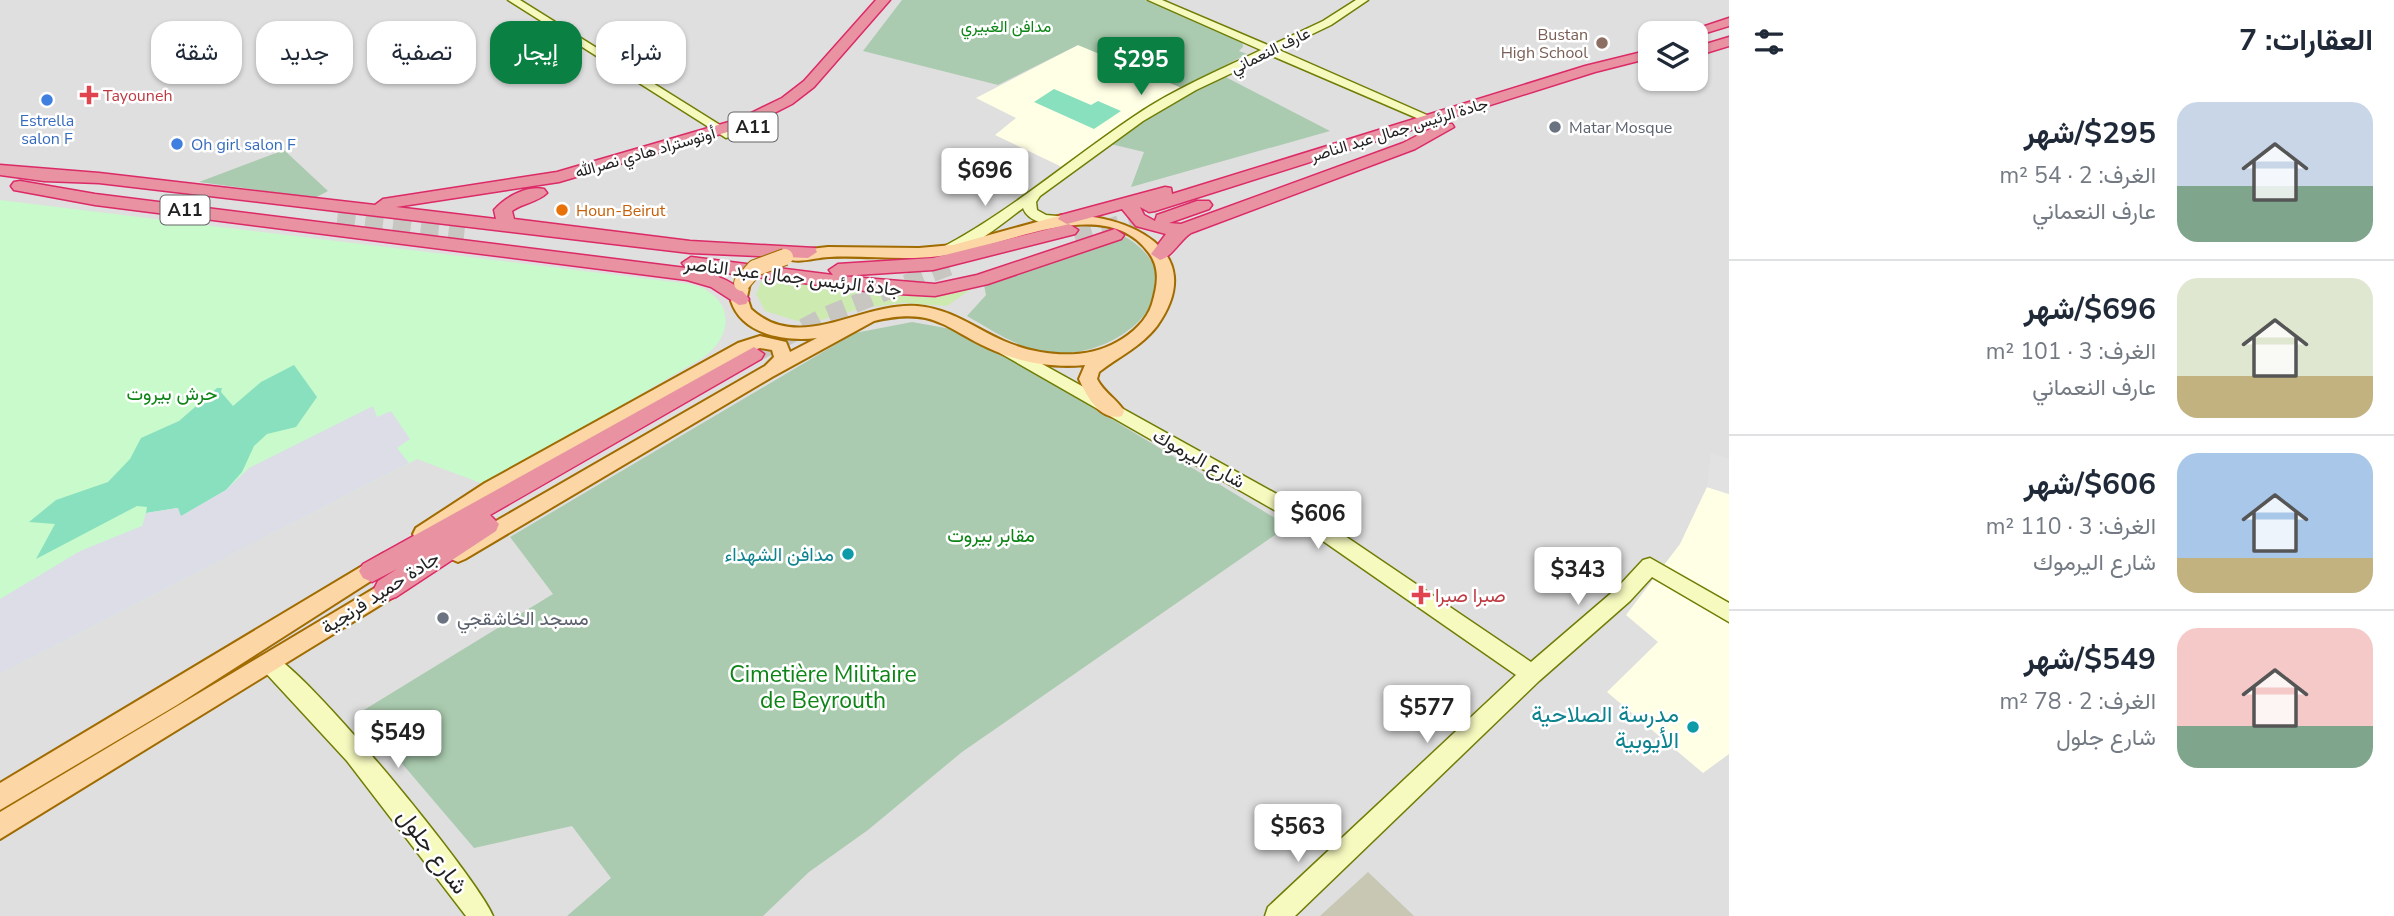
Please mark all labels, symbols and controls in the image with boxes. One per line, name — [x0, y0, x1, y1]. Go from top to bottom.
park label: مدافن الغبيري — [961, 16, 1051, 40]
text: العقارات: 7 — [2239, 20, 2373, 61]
chip: شقة — [151, 21, 242, 84]
chip: جديد — [256, 21, 353, 84]
chip: تصفية — [367, 21, 476, 84]
chip: إيجار — [490, 21, 582, 84]
chip: شراء — [596, 21, 686, 84]
map controls — [1638, 21, 1708, 91]
button: layers — [1638, 21, 1708, 91]
street label: عارف النعماني — [1227, 22, 1315, 81]
icon: filters — [1750, 23, 1788, 61]
place label: Bustan High School — [1501, 24, 1588, 64]
marker: Bustan High School — [1594, 35, 1610, 51]
pin: $295 — [1100, 38, 1182, 97]
text: $295 — [1113, 44, 1169, 75]
place label: Tayouneh — [103, 85, 172, 107]
marker: Tayouneh — [81, 87, 97, 103]
marker: Estrella salon F — [39, 92, 55, 108]
street label: جادة الرئيس جمال عبد الناصر — [1307, 92, 1491, 168]
place label: Estrella salon F — [20, 110, 74, 150]
road number: A11 — [728, 112, 778, 142]
text: $295/شهر — [2024, 113, 2156, 154]
place label: Matar Mosque — [1569, 117, 1672, 139]
marker: Matar Mosque — [1547, 119, 1563, 135]
street label: أوتوستراد هادي نصرالله — [573, 122, 719, 185]
icon: home — [2233, 130, 2317, 214]
place label: Oh girl salon F — [191, 134, 296, 156]
marker: Oh girl salon F — [169, 136, 185, 152]
pin: $696 — [944, 148, 1026, 208]
text: $696 — [957, 155, 1013, 186]
text: الغرف: 2 · 54 m² — [2000, 160, 2156, 191]
road number: A11 — [160, 196, 210, 224]
text: عارف النعماني — [2032, 196, 2156, 227]
place label: Houn-Beirut — [576, 200, 666, 222]
marker: Houn-Beirut — [554, 202, 570, 218]
street label: جادة الرئيس جمال عبد الناصر — [682, 251, 903, 303]
text: $696/شهر — [2024, 289, 2156, 330]
icon: home — [2233, 306, 2317, 390]
text: الغرف: 3 · 101 m² — [1986, 336, 2156, 367]
text: عارف النعماني — [2032, 372, 2156, 403]
park label: حرش بيروت — [126, 381, 218, 407]
street label: شارع اليرموك — [1148, 423, 1249, 495]
text: $606/شهر — [2024, 464, 2156, 505]
icon: home — [2233, 481, 2317, 565]
pin: $606 — [1277, 491, 1359, 551]
text: $606 — [1290, 498, 1346, 529]
text: الغرف: 3 · 110 m² — [1986, 511, 2156, 542]
park label: مقابر بيروت — [947, 523, 1035, 549]
place label: مدافن الشهداء — [725, 542, 834, 568]
street label: جادة حميد فرنجية — [316, 545, 445, 641]
marker: مدافن الشهداء — [840, 546, 856, 562]
text: شارع اليرموك — [2033, 547, 2156, 578]
pin: $343 — [1537, 548, 1619, 607]
text: $343 — [1550, 554, 1606, 585]
place label: صبرا صبرا — [1435, 583, 1506, 609]
marker: صبرا صبرا — [1413, 587, 1429, 603]
place label: مسجد الخاشقجي — [457, 606, 589, 634]
marker: مسجد الخاشقجي — [435, 610, 451, 626]
text: $549/شهر — [2024, 639, 2156, 680]
icon: home — [2233, 656, 2317, 740]
park label: Cimetière Militaire de Beyrouth — [729, 659, 917, 716]
pin: $577 — [1386, 686, 1468, 745]
text: الغرف: 2 · 78 m² — [2000, 686, 2156, 717]
text: $577 — [1399, 692, 1455, 723]
place label: مدرسة الصلاحية الأيوبية — [1531, 699, 1679, 756]
pin: $549 — [357, 710, 439, 770]
text: $549 — [370, 717, 426, 748]
marker: مدرسة الصلاحية الأيوبية — [1685, 719, 1701, 735]
text: شارع جلول — [2056, 722, 2156, 753]
street label: شارع جلول — [390, 802, 475, 900]
pin: $563 — [1257, 804, 1339, 864]
text: $563 — [1270, 811, 1326, 842]

